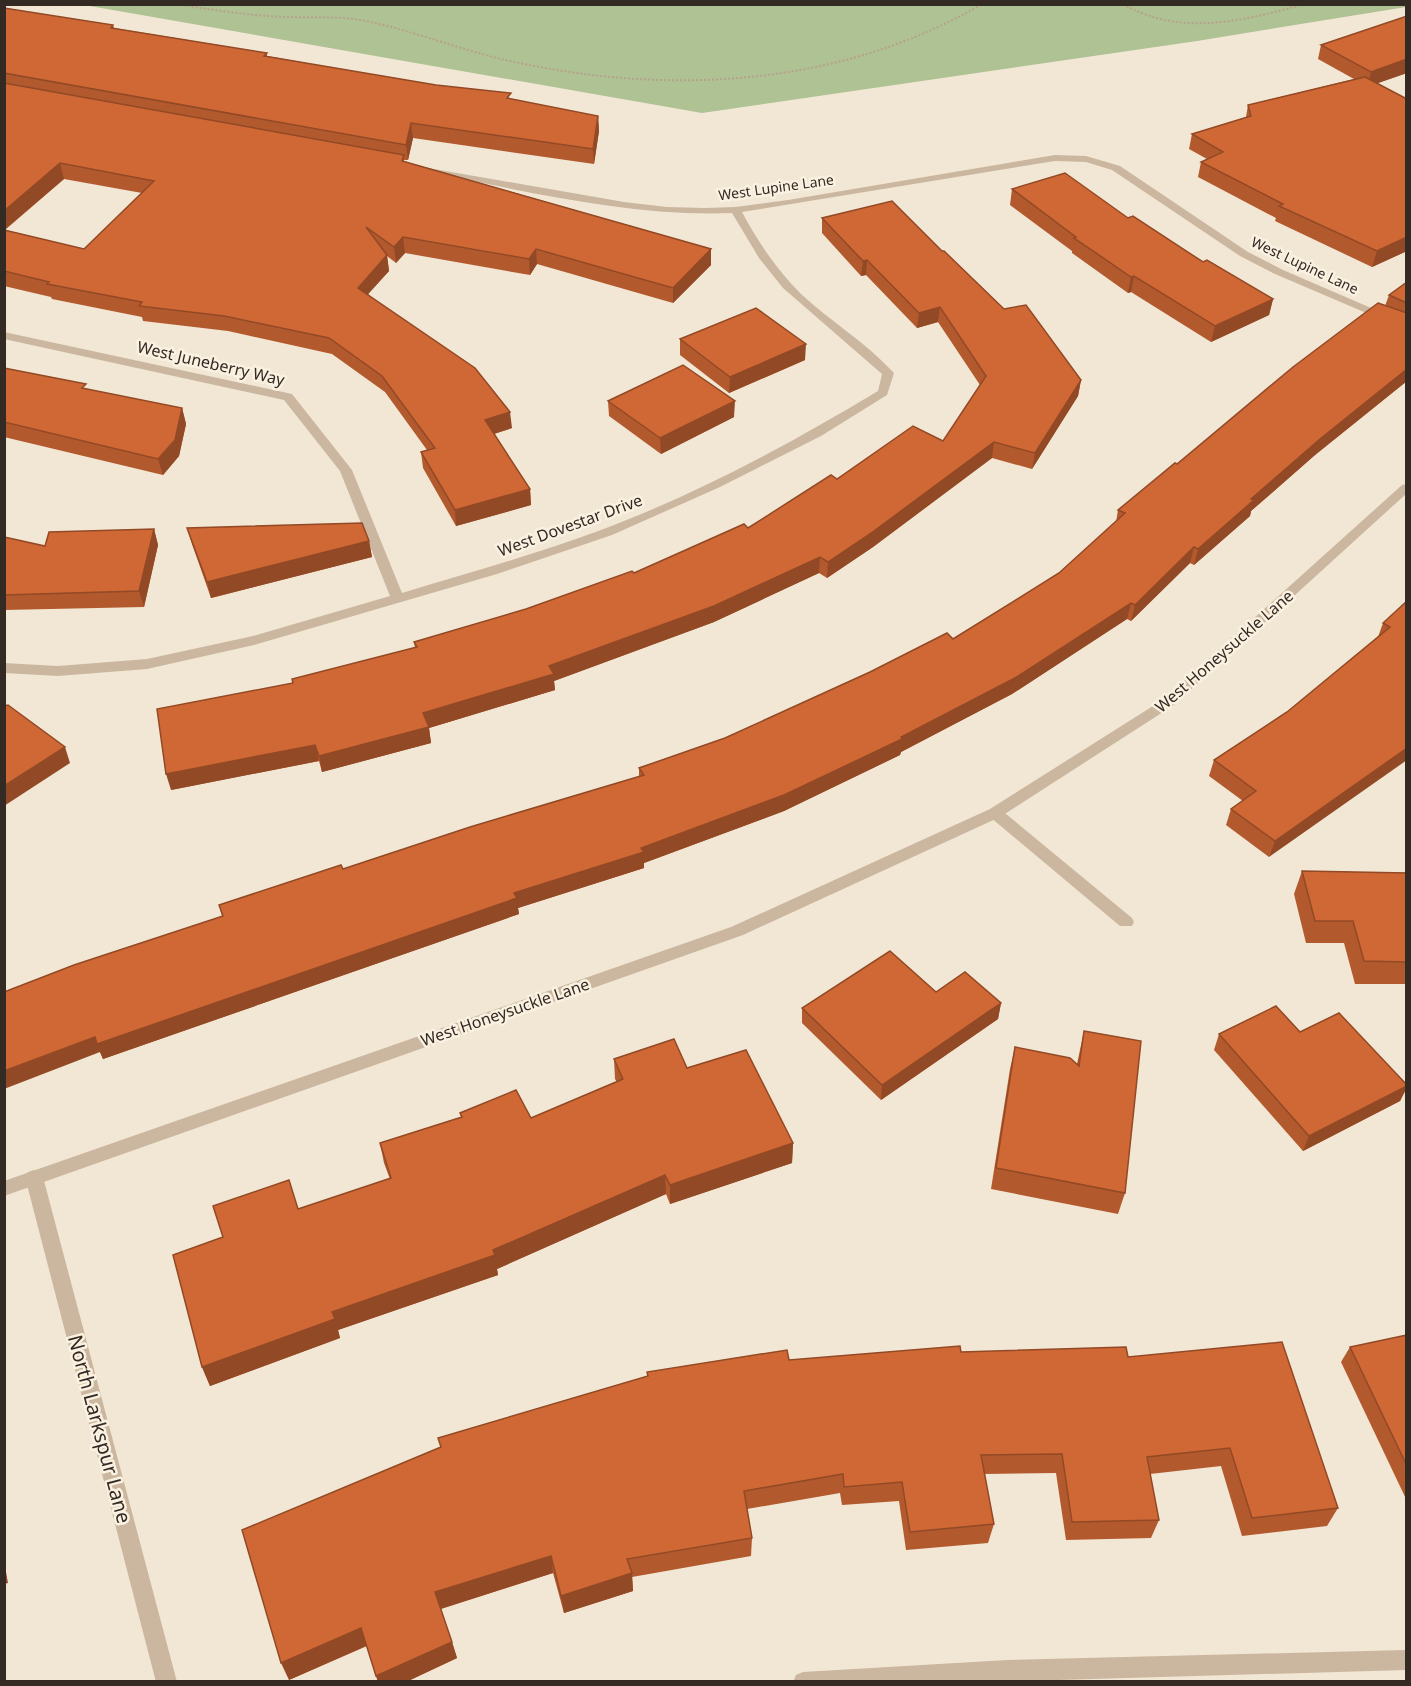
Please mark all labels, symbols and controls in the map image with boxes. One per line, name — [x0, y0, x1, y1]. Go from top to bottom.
street label: West Lupine Lane — [717, 169, 835, 204]
street label: West Lupine Lane — [1248, 232, 1362, 298]
street label: West Juneberry Way — [135, 335, 288, 391]
street label: West Dovestar Drive — [495, 489, 645, 561]
street label: West Honeysuckle Lane — [1150, 585, 1298, 717]
street label: West Honeysuckle Lane — [418, 973, 592, 1051]
street label: North Larkspur Lane — [62, 1332, 138, 1526]

